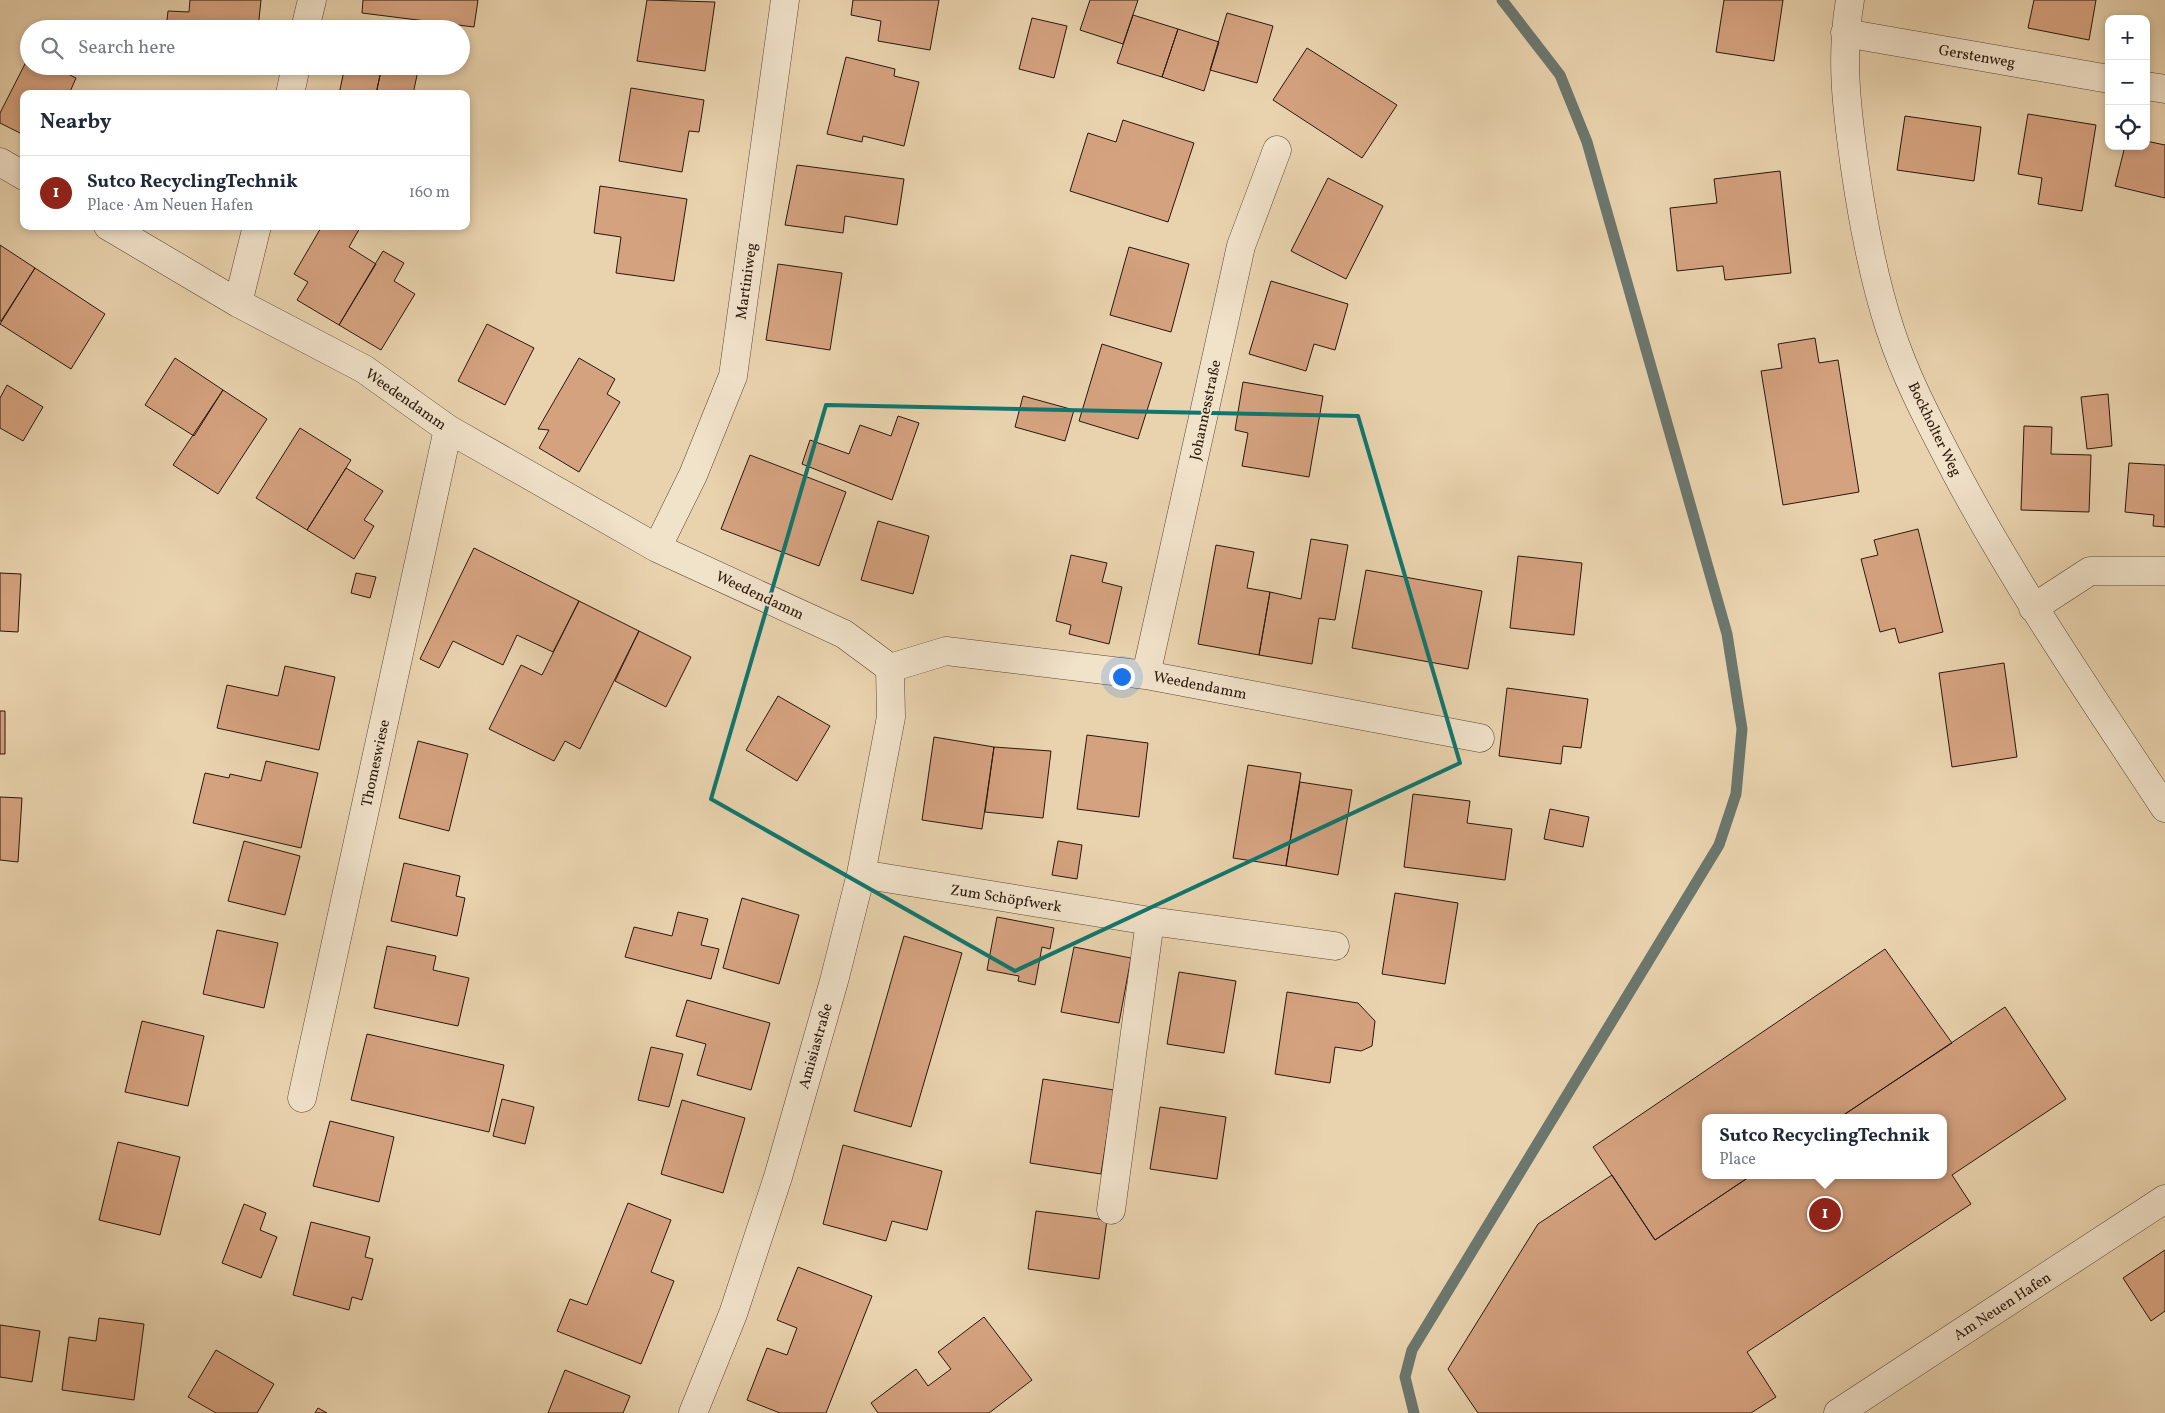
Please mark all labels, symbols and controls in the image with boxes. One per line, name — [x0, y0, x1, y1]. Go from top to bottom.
map controls — [2105, 15, 2150, 150]
button: + — [2105, 15, 2150, 60]
search box — [20, 20, 470, 75]
icon: search — [38, 34, 66, 62]
text: Search here — [78, 35, 175, 61]
street label: Gerstenweg — [1937, 40, 2017, 75]
button: − — [2105, 60, 2150, 105]
button: locate — [2105, 105, 2150, 150]
text: Nearby — [40, 108, 111, 137]
text: Sutco RecyclingTechnik — [87, 169, 298, 195]
text: 1 — [53, 182, 59, 204]
text: 160 m — [409, 182, 450, 204]
text: Place · Am Neuen Hafen — [87, 195, 253, 217]
street label: Martiniweg — [732, 241, 763, 321]
street label: Johannesstraße — [1186, 358, 1227, 462]
street label: Weedendamm — [360, 364, 450, 436]
street label: Bockholter Weg — [1902, 379, 1966, 481]
street label: Weedendamm — [712, 567, 807, 626]
your location — [1109, 664, 1135, 690]
street label: Weedendamm — [1151, 667, 1248, 706]
street label: Thomeswiese — [357, 718, 396, 809]
street label: Zum Schöpfwerk — [949, 880, 1063, 919]
street label: Amisiastraße — [794, 1001, 839, 1092]
popup — [1702, 1114, 1947, 1179]
text: Sutco RecyclingTechnik — [1719, 1123, 1930, 1149]
text: Place — [1719, 1149, 1756, 1171]
pin: 1 — [1809, 1195, 1841, 1233]
street label: Am Neuen Hafen — [1950, 1268, 2056, 1347]

